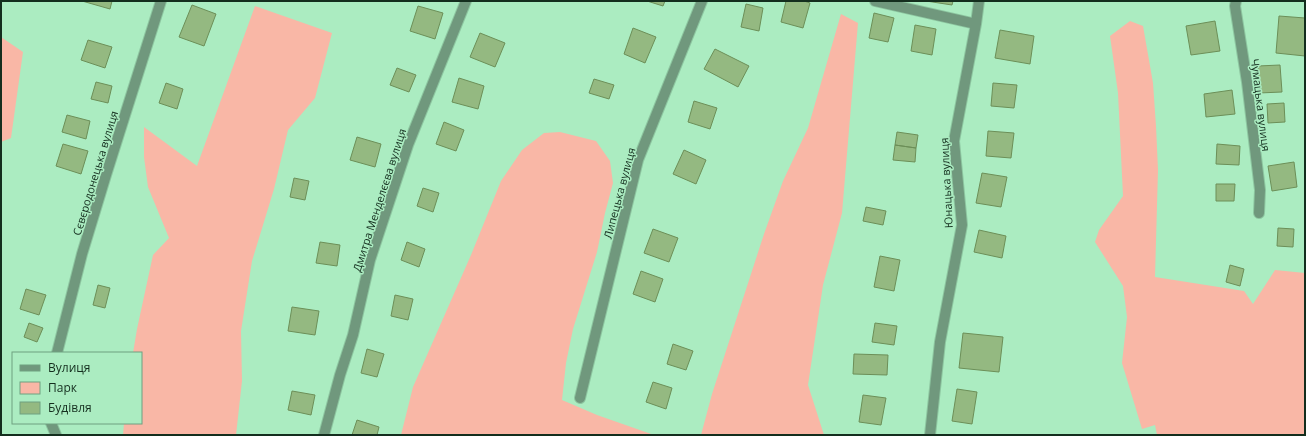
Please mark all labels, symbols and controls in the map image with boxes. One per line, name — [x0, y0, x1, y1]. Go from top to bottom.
street label: Чумацька вулиця — [1248, 58, 1274, 152]
street label: Сєвєродонецька вулиця — [69, 109, 121, 237]
street label: Дмитра Менделєєва вулиця — [349, 127, 409, 273]
street label: Юнацька вулиця — [936, 137, 956, 229]
street label: Липецька вулиця — [600, 146, 638, 240]
legend — [12, 352, 142, 424]
text: Вулиця — [48, 359, 90, 376]
text: Парк — [48, 379, 78, 396]
text: Будівля — [48, 399, 92, 416]

